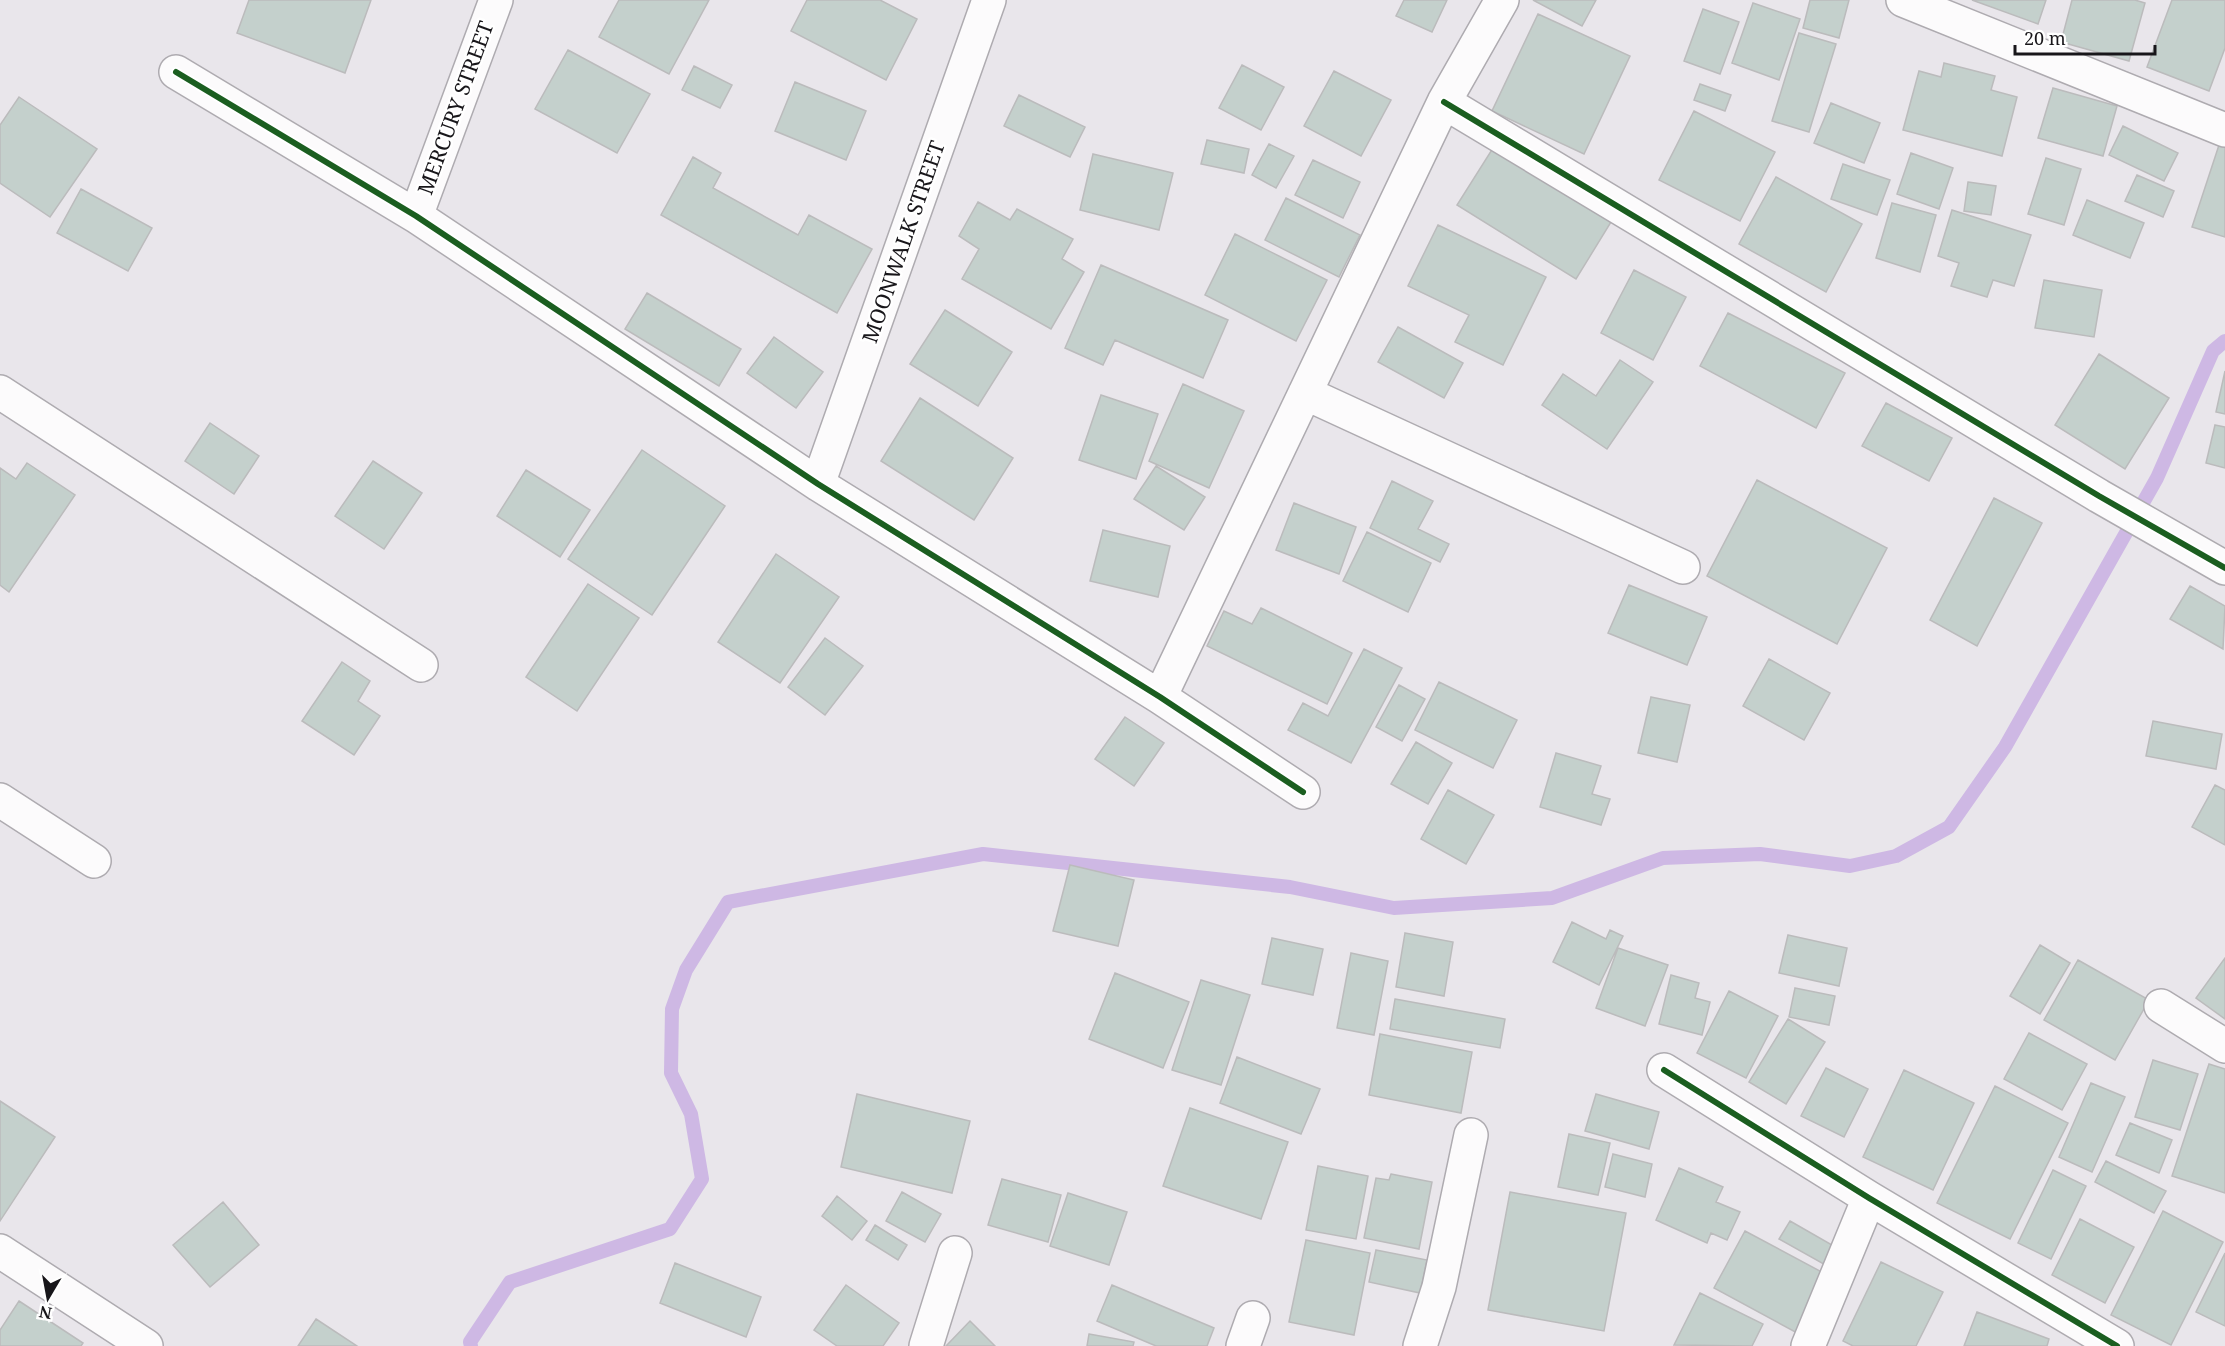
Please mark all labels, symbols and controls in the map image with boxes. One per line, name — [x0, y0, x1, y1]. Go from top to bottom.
street label: MERCURY STREET — [411, 17, 499, 198]
scale bar — [2015, 18, 2154, 56]
text: 20 m — [2024, 26, 2066, 50]
street label: MOONWALK STREET — [855, 137, 951, 347]
north arrow — [18, 1268, 78, 1328]
text: N — [37, 1301, 54, 1325]

